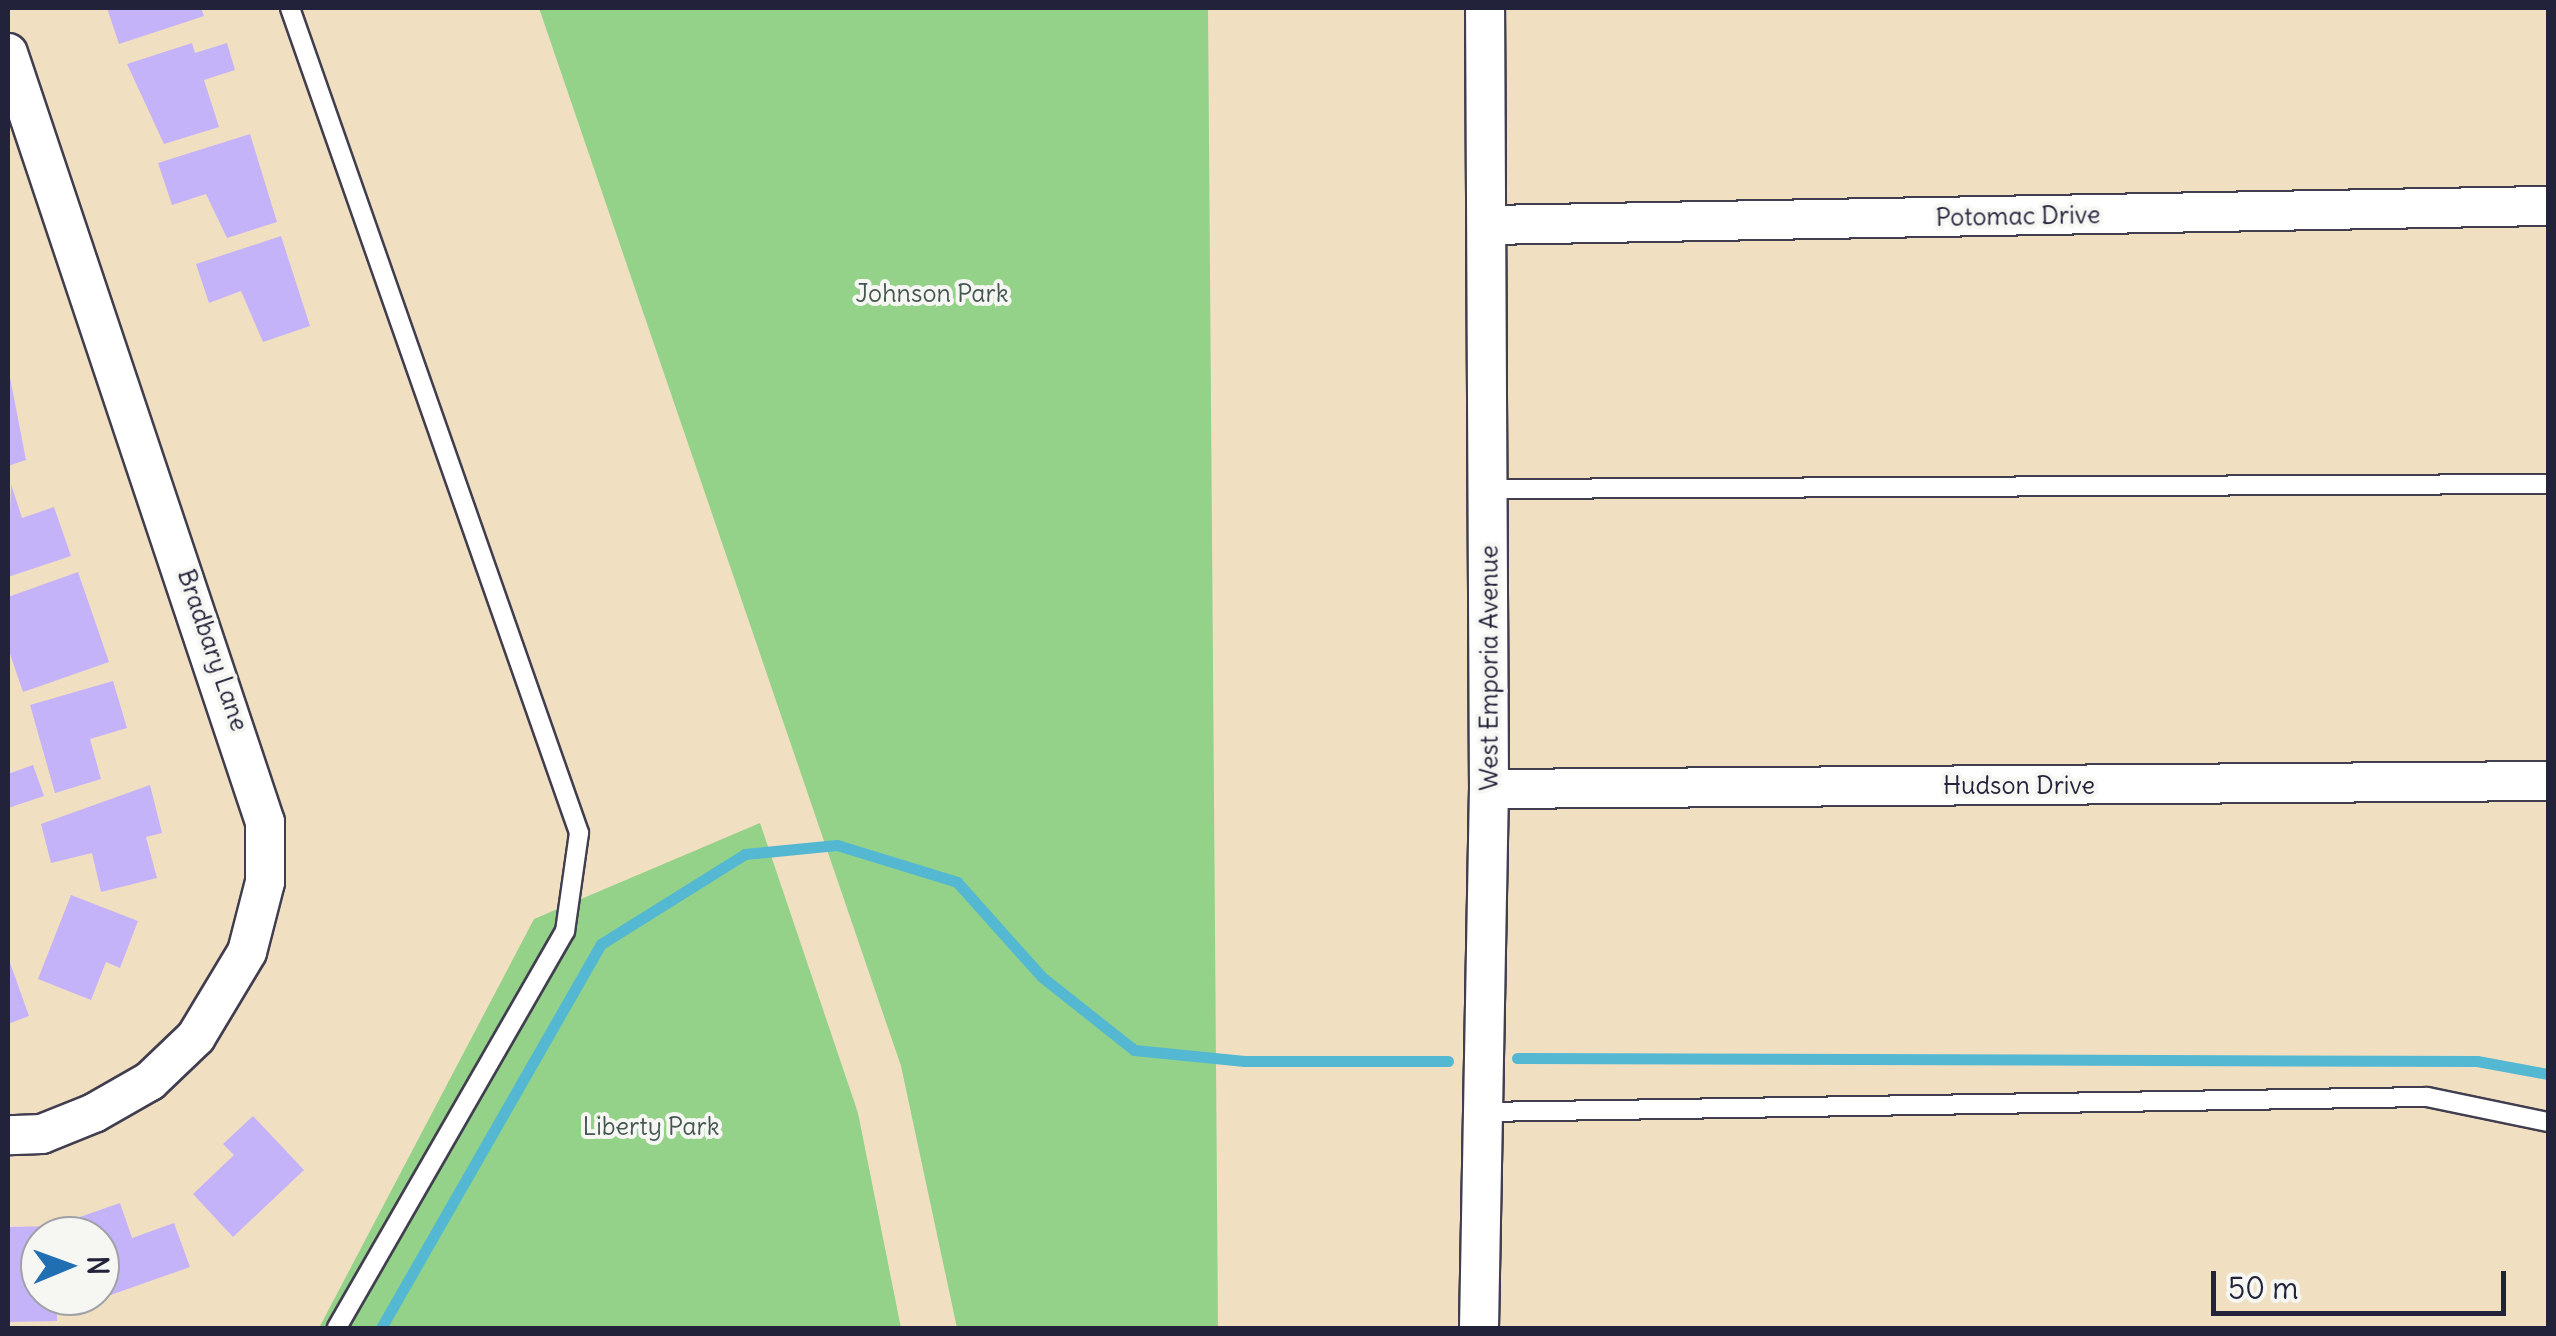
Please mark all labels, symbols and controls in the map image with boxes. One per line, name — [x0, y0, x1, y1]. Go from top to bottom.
street label: Potomac Drive — [1935, 200, 2101, 232]
park label: Johnson Park — [855, 278, 1009, 308]
street label: West Emporia Avenue — [1474, 545, 1504, 791]
street label: Bradbary Lane — [171, 565, 255, 735]
street label: Hudson Drive — [1943, 770, 2095, 800]
park label: Liberty Park — [583, 1111, 719, 1141]
north arrow — [20, 1216, 120, 1316]
scale bar — [2216, 1251, 2511, 1313]
text: N — [80, 1256, 116, 1275]
text: 50 m — [2228, 1269, 2298, 1307]

